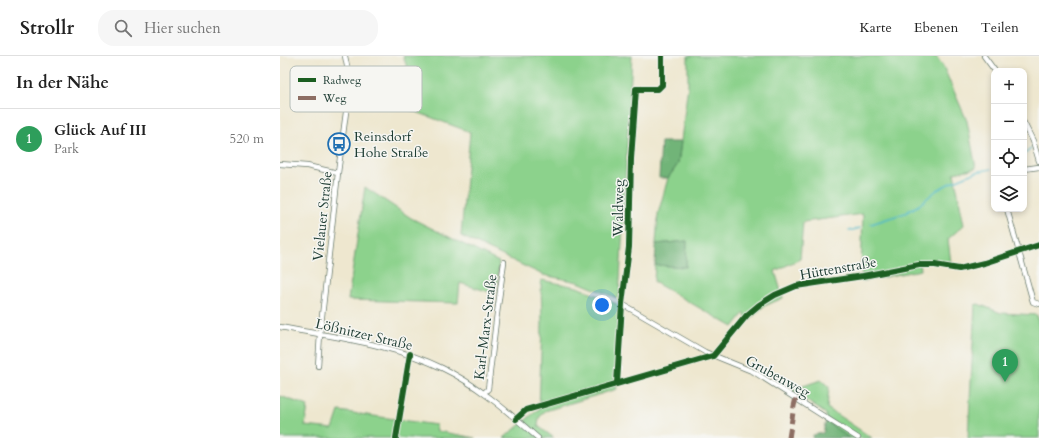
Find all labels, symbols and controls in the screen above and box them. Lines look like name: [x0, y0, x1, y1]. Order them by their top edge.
search box: [98, 10, 378, 46]
text: Strollr: [20, 15, 74, 41]
icon: search: [112, 17, 134, 39]
text: Hier suchen: [144, 18, 221, 38]
text: Karte: [859, 18, 892, 37]
text: Ebenen: [914, 18, 959, 37]
text: Teilen: [981, 18, 1019, 37]
legend: [290, 66, 422, 112]
map controls: [991, 68, 1027, 212]
button: +: [991, 68, 1027, 104]
text: In der Nähe: [16, 71, 109, 94]
text: Radweg: [323, 73, 362, 88]
text: Weg: [322, 91, 347, 106]
button: −: [991, 104, 1027, 140]
text: Glück Auf III: [54, 120, 147, 140]
place label: Reinsdorf Hohe Straße: [354, 127, 428, 162]
text: 1: [26, 130, 32, 148]
text: 520 m: [230, 130, 264, 148]
bus stop icon: Reinsdorf Hohe Straße: [326, 131, 352, 157]
text: Park: [54, 140, 79, 158]
button: locate: [991, 140, 1027, 176]
street label: Vielauer Straße: [308, 170, 337, 262]
button: layers: [991, 176, 1027, 212]
street label: Waldweg: [608, 179, 629, 238]
street label: Hüttenstraße: [798, 252, 878, 285]
street label: Karl-Marx-Straße: [470, 273, 501, 381]
your location: [592, 295, 612, 315]
street label: Lößnitzer Straße: [313, 314, 414, 355]
pin: 1: [992, 349, 1018, 382]
street label: Grubenweg: [742, 351, 814, 402]

